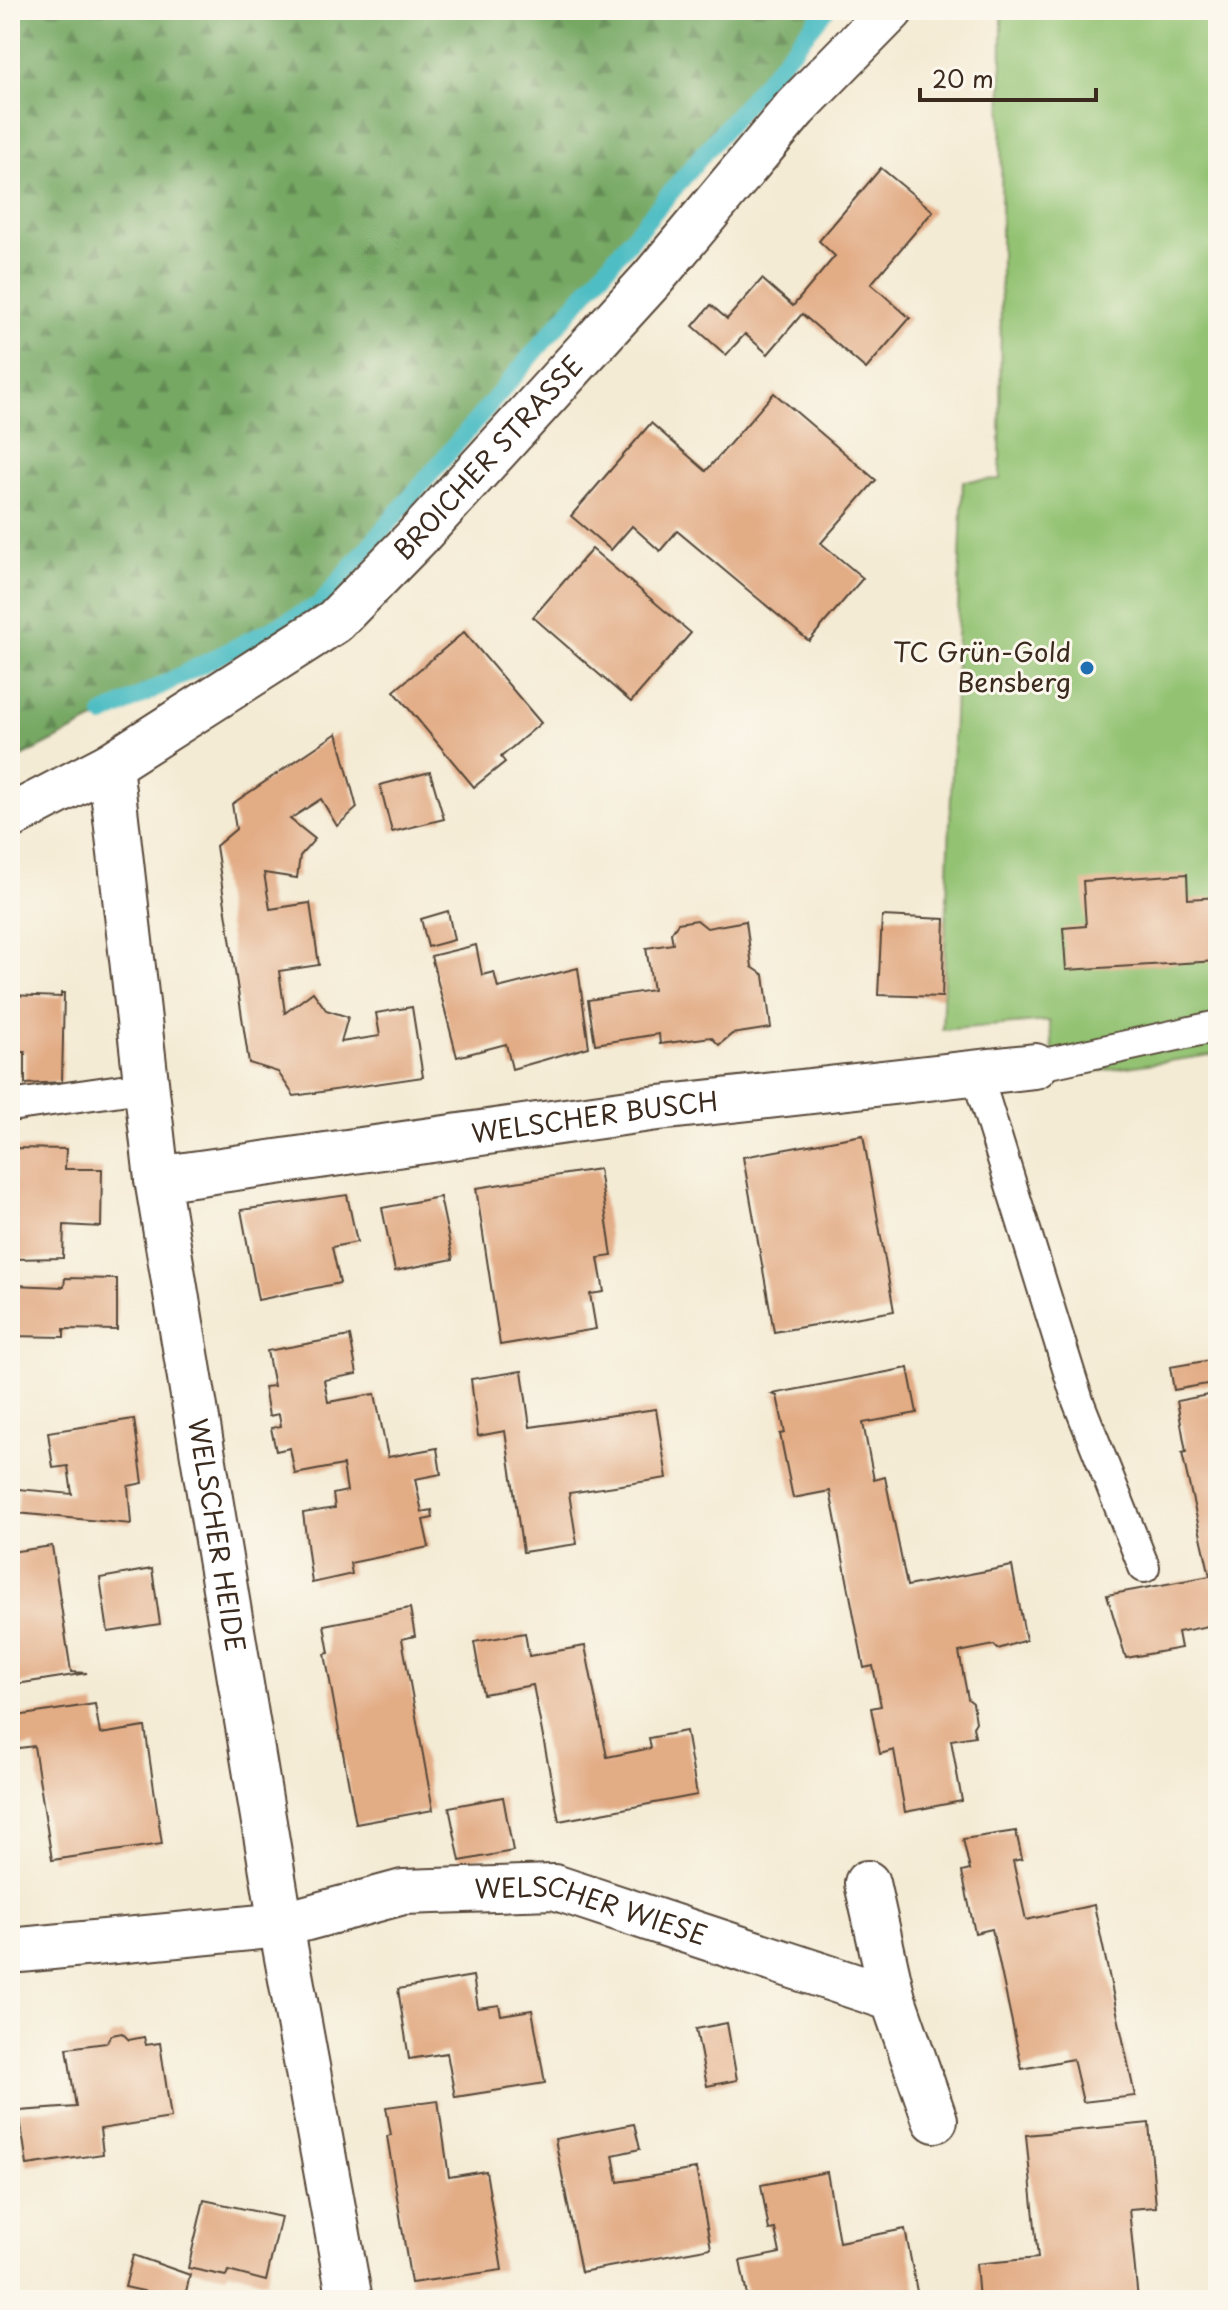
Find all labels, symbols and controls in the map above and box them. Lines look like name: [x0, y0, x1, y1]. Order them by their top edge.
scale bar: [920, 52, 1096, 102]
text: 20 m: [932, 60, 994, 96]
street label: BROICHER STRASSE: [384, 346, 591, 568]
place label: TC Grün-Gold Bensberg: [893, 632, 1071, 701]
marker: TC Grün-Gold Bensberg: [1078, 659, 1096, 677]
street label: WELSCHER BUSCH: [469, 1081, 720, 1152]
street label: WELSCHER HEIDE: [179, 1415, 256, 1655]
street label: WELSCHER WIESE: [474, 1865, 713, 1954]

